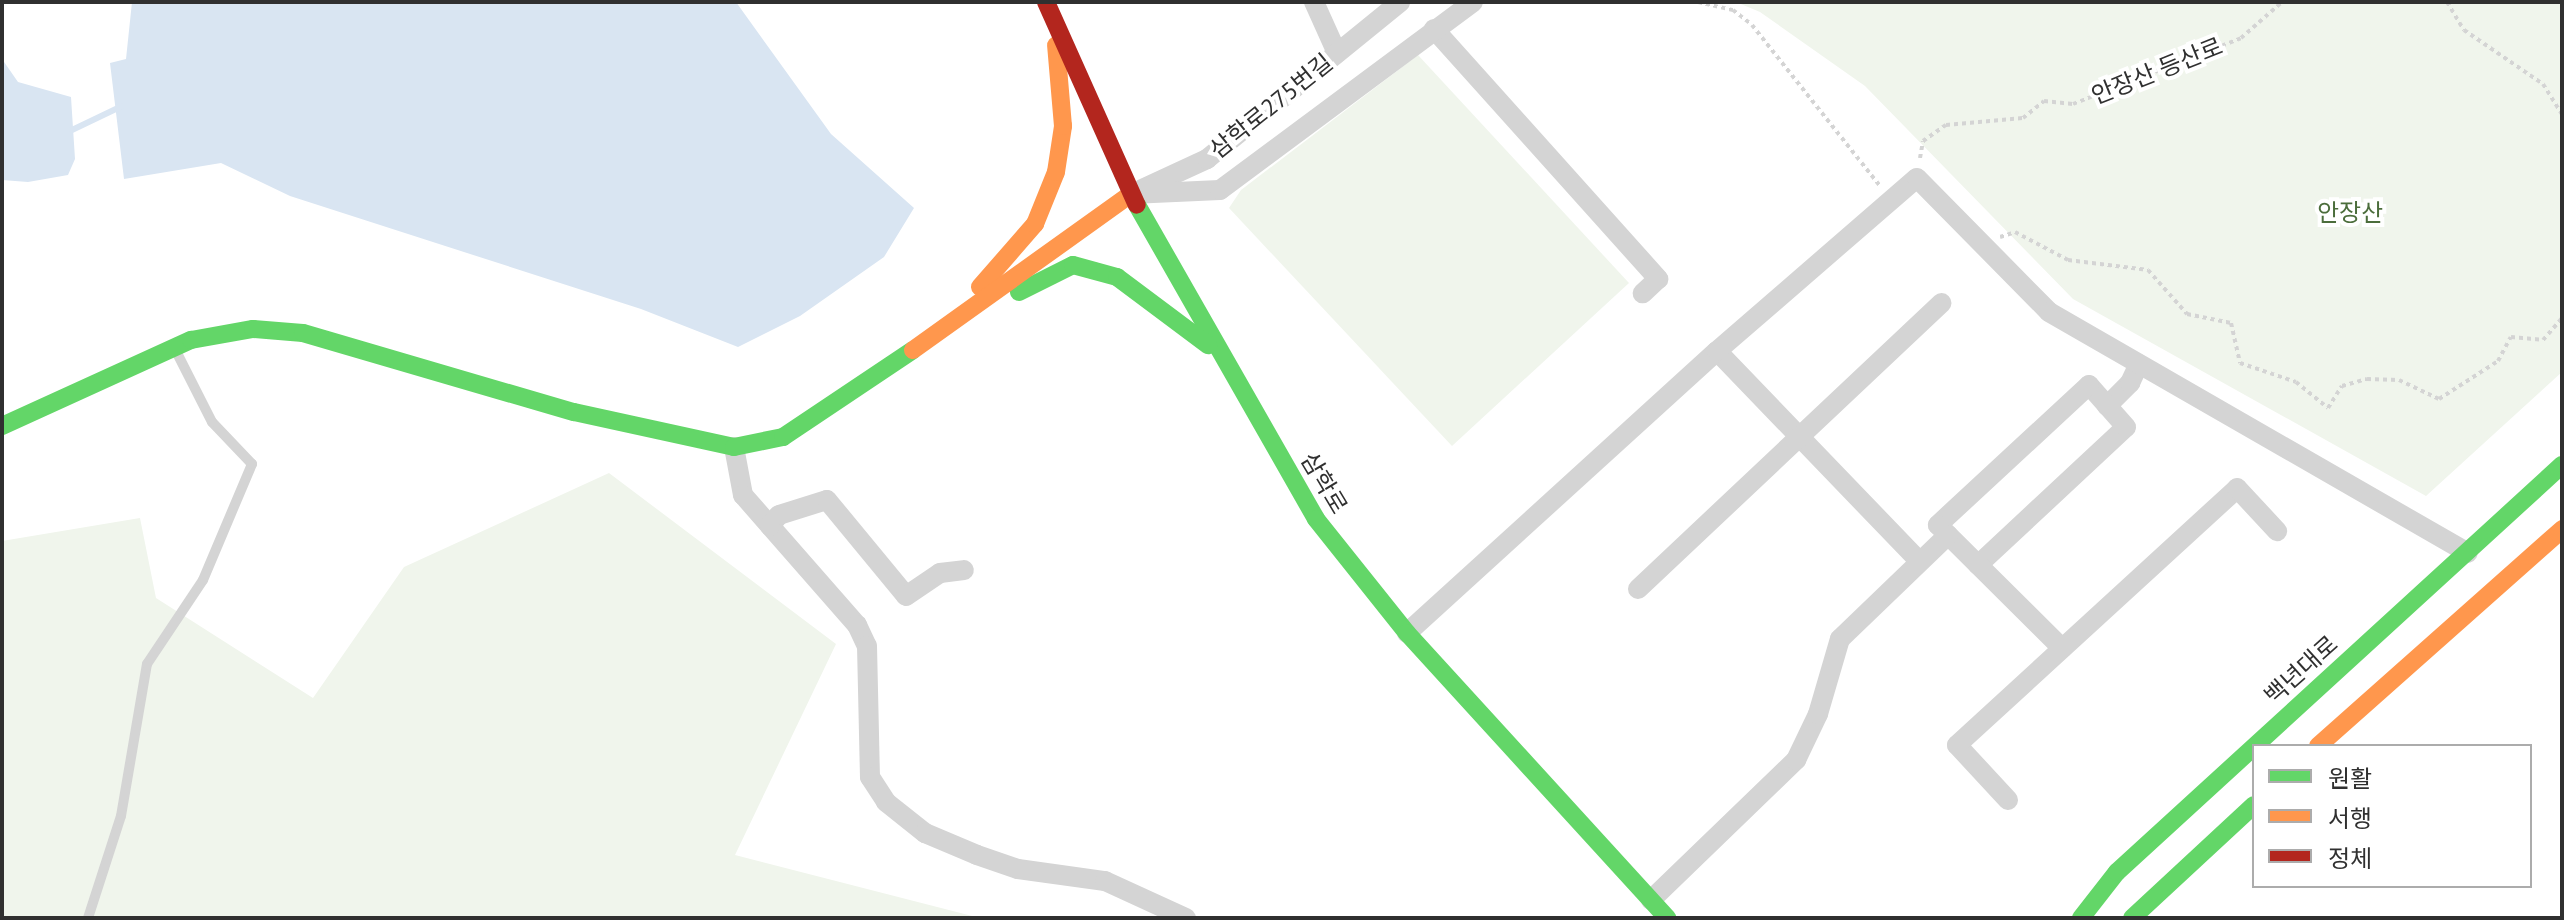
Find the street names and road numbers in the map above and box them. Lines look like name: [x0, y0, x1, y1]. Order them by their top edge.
street label: 안장산 등산로: [2087, 32, 2227, 110]
street label: 삼학로275번길: [1204, 48, 1338, 164]
street label: 삼학로: [1295, 447, 1353, 519]
street label: 백년대로: [2259, 630, 2343, 710]

